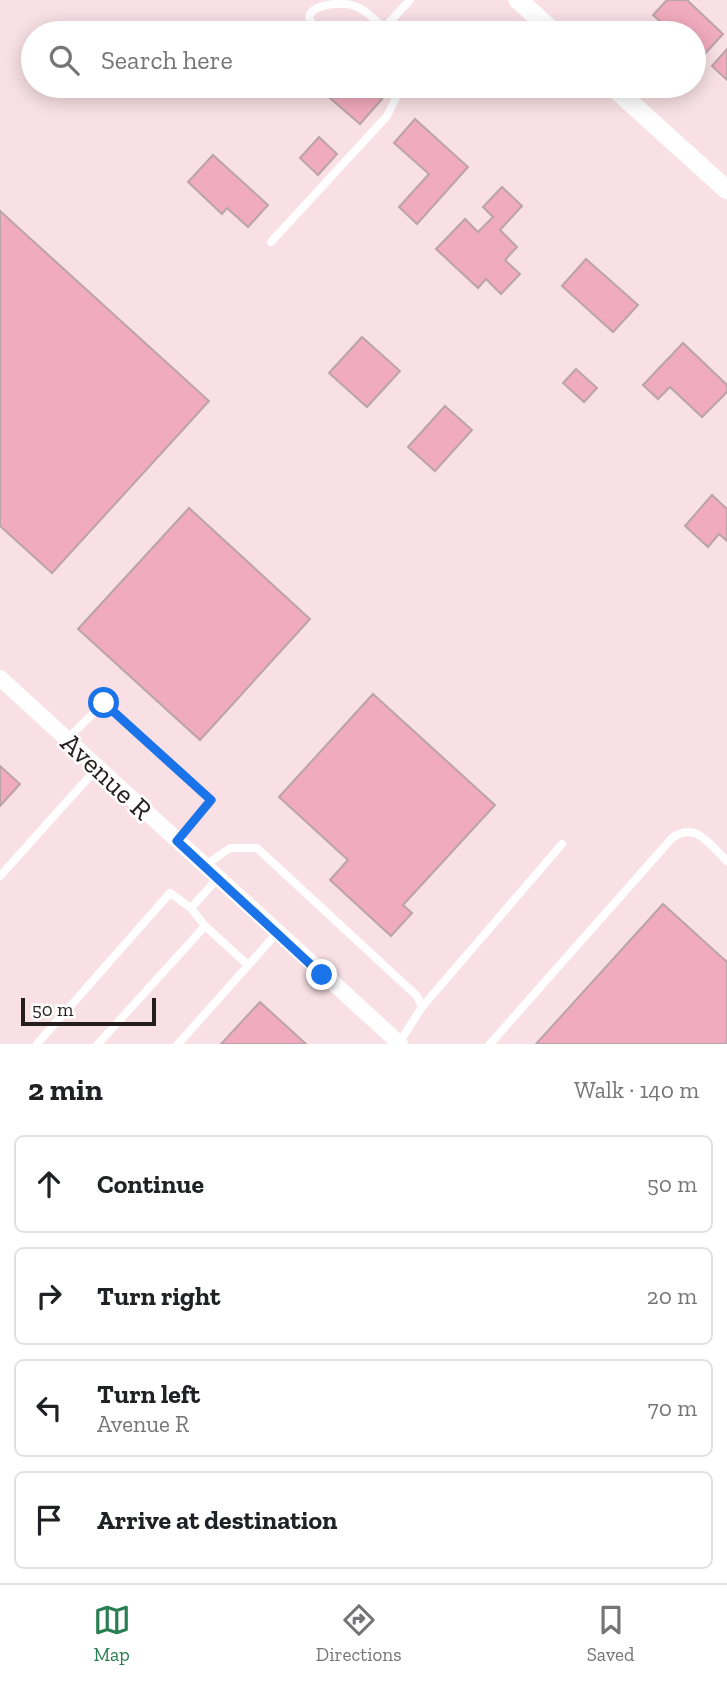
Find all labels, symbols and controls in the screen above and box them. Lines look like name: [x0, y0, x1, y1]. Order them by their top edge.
search box: [21, 21, 706, 98]
icon: search: [45, 41, 83, 79]
text: Search here: [101, 44, 233, 76]
route start: [88, 687, 119, 718]
street label: Avenue R: [54, 726, 159, 827]
route end: [306, 959, 337, 990]
scale bar: [21, 995, 156, 1027]
text: 50 m: [32, 998, 73, 1021]
text: 2 min: [28, 1072, 103, 1108]
text: Walk · 140 m: [574, 1076, 699, 1104]
icon: ahead: [30, 1165, 68, 1203]
text: Continue: [97, 1168, 204, 1200]
text: 50 m: [647, 1170, 697, 1198]
icon: right: [30, 1277, 68, 1315]
text: Turn right: [97, 1280, 220, 1312]
text: 20 m: [647, 1282, 697, 1310]
text: Turn left: [97, 1378, 200, 1410]
icon: left: [30, 1389, 68, 1427]
text: 70 m: [648, 1394, 697, 1422]
text: Avenue R: [97, 1410, 189, 1438]
icon: arrive: [30, 1501, 68, 1539]
text: Arrive at destination: [97, 1504, 337, 1536]
tab: Map: [93, 1601, 131, 1666]
tab: Directions: [316, 1601, 402, 1666]
tab: Saved: [587, 1601, 634, 1666]

